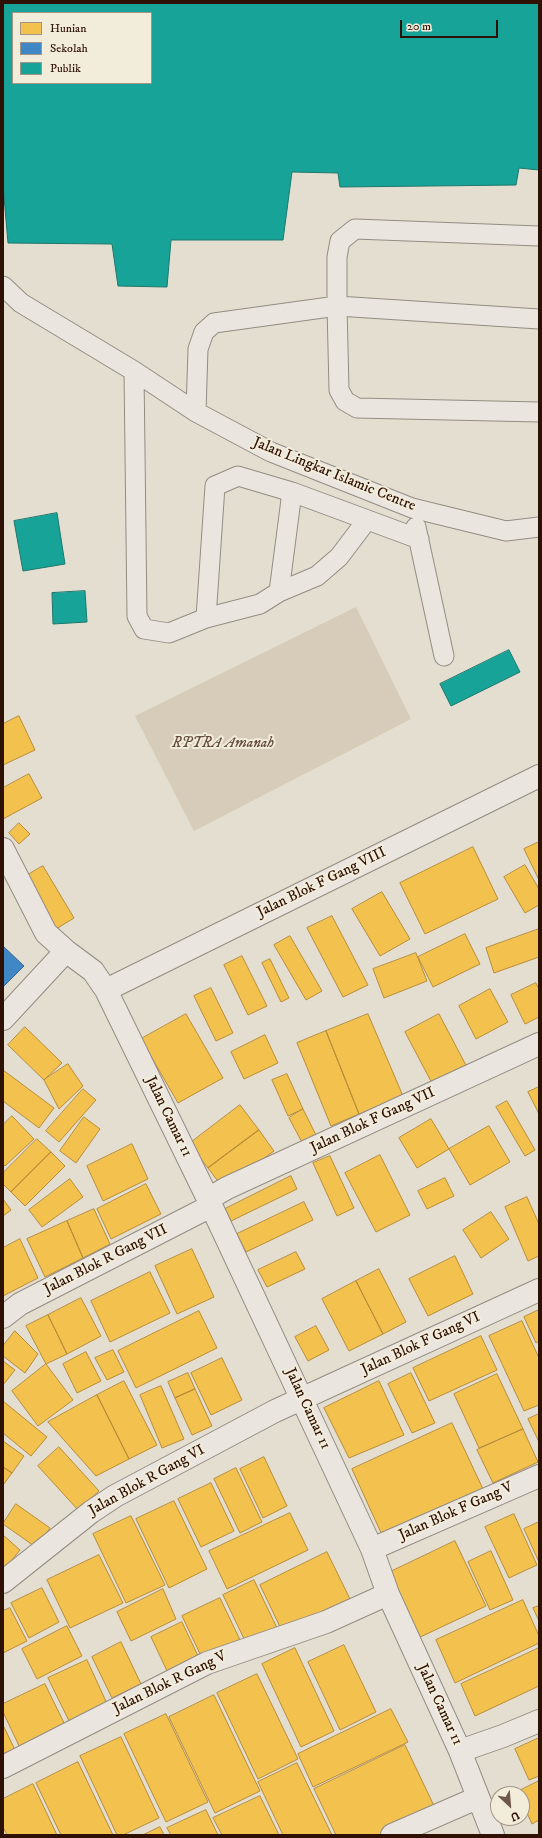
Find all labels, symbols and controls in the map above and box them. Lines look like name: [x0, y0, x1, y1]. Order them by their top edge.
legend: [12, 12, 152, 84]
scale bar: [402, 12, 500, 38]
text: 20 m: [407, 19, 431, 34]
text: Hunian: [50, 21, 86, 36]
text: Sekolah: [50, 41, 88, 56]
text: Publik: [50, 61, 81, 76]
street label: Jalan Lingkar Islamic Centre: [250, 434, 418, 516]
park label: RPTRA Amanah: [172, 735, 274, 753]
street label: Jalan Blok F Gang VIII: [255, 844, 389, 922]
street label: Jalan Camar 11: [141, 1074, 195, 1160]
street label: Jalan Blok F Gang VII: [308, 1084, 438, 1158]
street label: Jalan Blok R Gang VII: [41, 1221, 171, 1299]
street label: Jalan Blok F Gang VI: [359, 1309, 483, 1379]
street label: Jalan Camar 11: [280, 1365, 334, 1453]
street label: Jalan Blok R Gang VI: [86, 1442, 208, 1520]
street label: Jalan Blok F Gang V: [396, 1479, 516, 1545]
street label: Jalan Blok R Gang V: [110, 1648, 230, 1718]
street label: Jalan Camar 11: [412, 1661, 466, 1749]
north arrow: [490, 1786, 530, 1826]
text: U: [508, 1808, 522, 1824]

